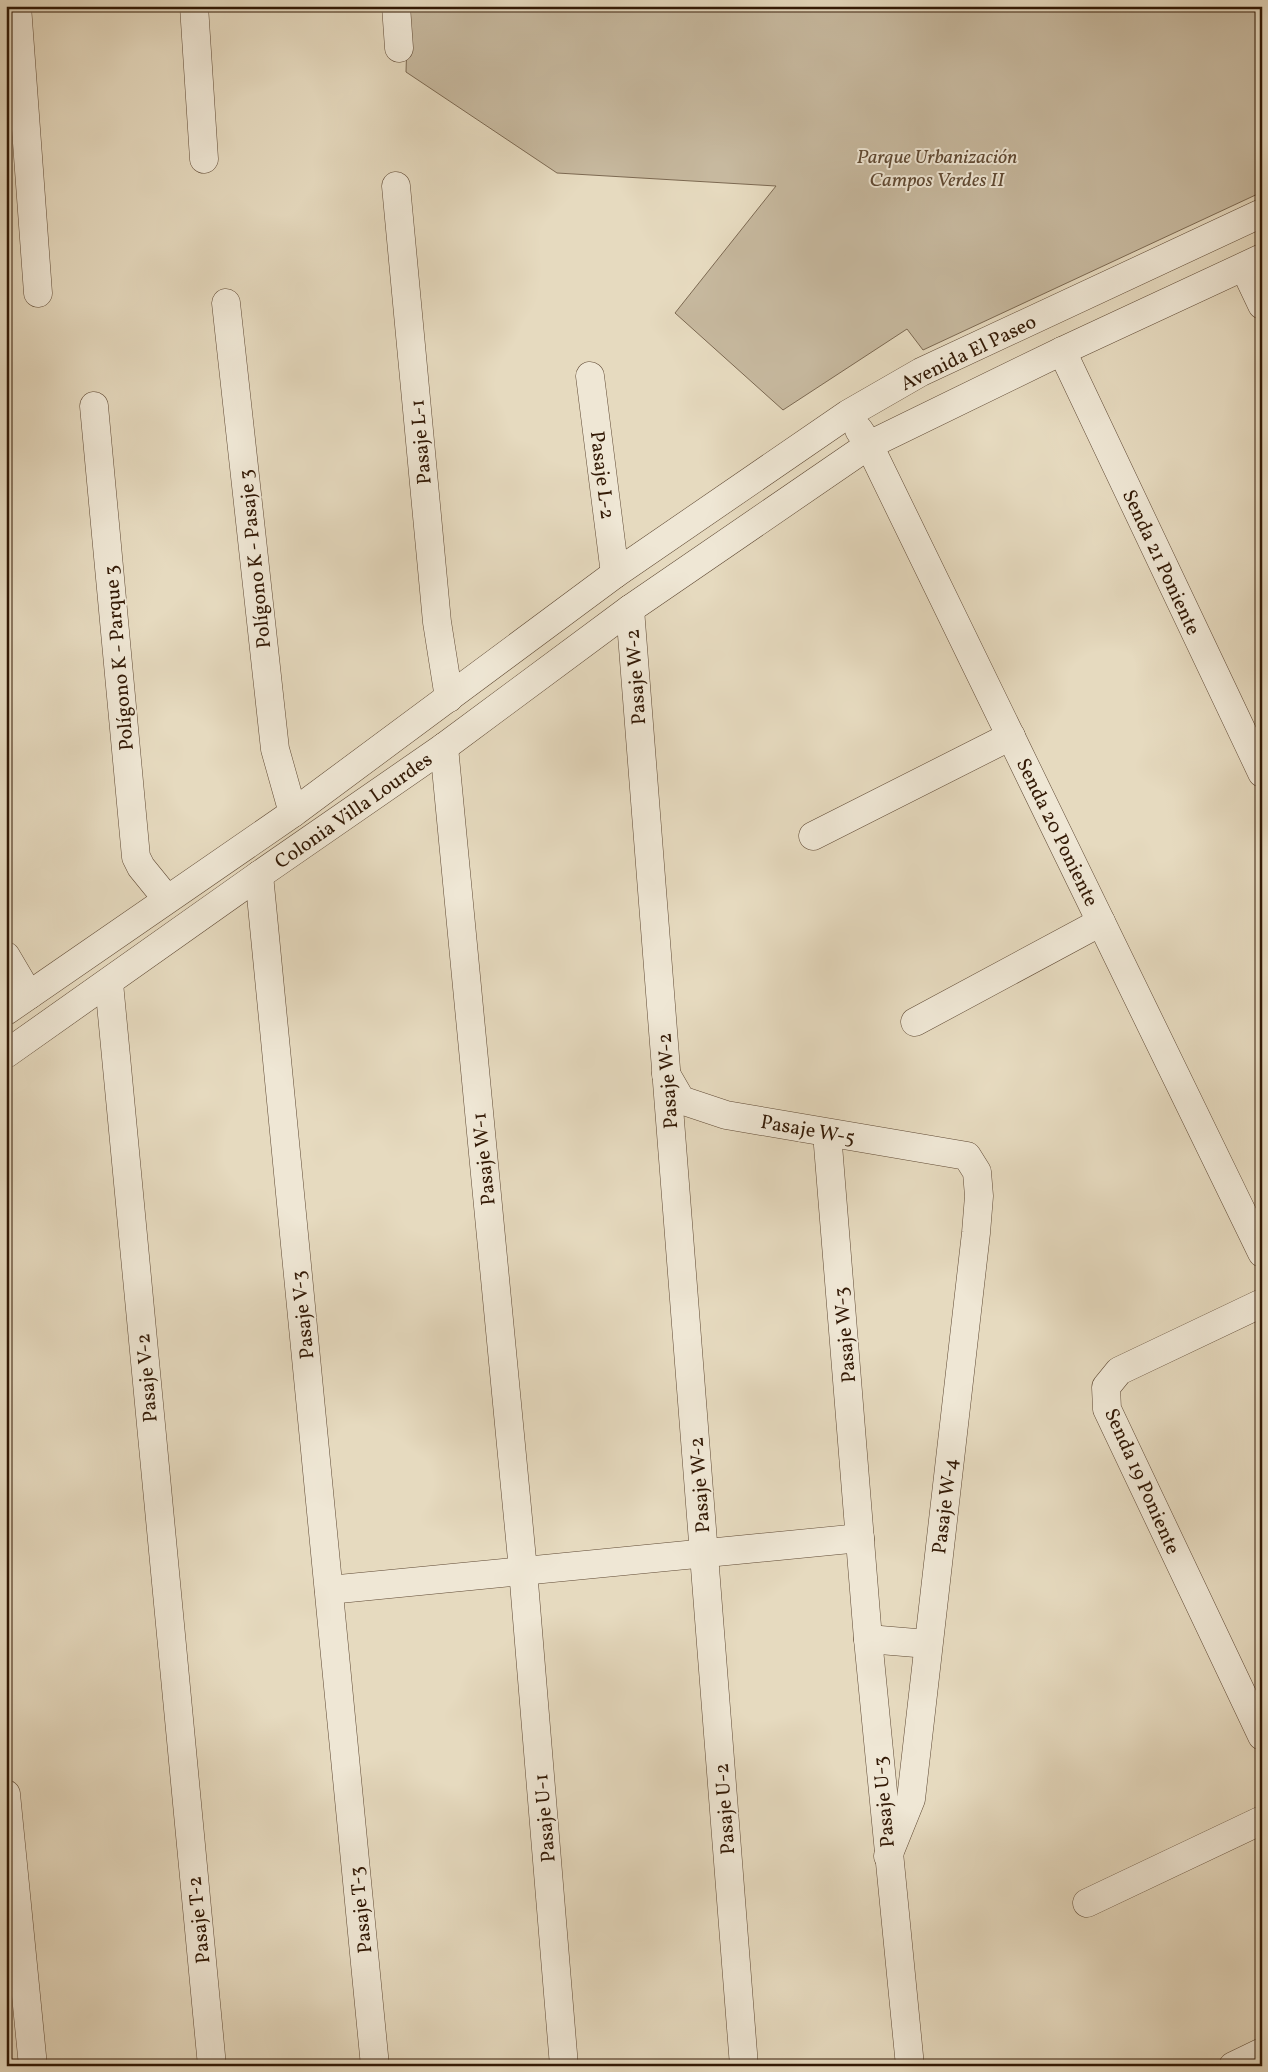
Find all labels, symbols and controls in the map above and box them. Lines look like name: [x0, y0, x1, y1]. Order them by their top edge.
park label: Parque Urbanización Campos Verdes II: [857, 144, 1017, 195]
street label: Avenida El Paseo: [896, 309, 1042, 399]
street label: Pasaje L-1: [404, 398, 440, 486]
street label: Pasaje L-2: [582, 429, 620, 521]
street label: Polígono K - Pasaje 3: [233, 468, 279, 650]
street label: Senda 21 Poniente: [1114, 485, 1206, 640]
street label: Polígono K - Parque 3: [98, 564, 142, 752]
street label: Pasaje W-2: [620, 628, 654, 726]
street label: Colonia Villa Lourdes: [270, 747, 439, 877]
street label: Senda 20 Poniente: [1008, 754, 1104, 912]
street label: Pasaje W-2: [652, 1032, 686, 1130]
street label: Pasaje W-5: [758, 1109, 857, 1153]
street label: Pasaje W-1: [466, 1111, 504, 1207]
street label: Pasaje V-3: [285, 1269, 323, 1360]
street label: Pasaje W-3: [828, 1286, 864, 1384]
street label: Pasaje V-2: [130, 1332, 166, 1424]
street label: Senda 19 Poniente: [1096, 1404, 1186, 1559]
street label: Pasaje W-2: [684, 1436, 718, 1534]
street label: Pasaje W-4: [926, 1457, 966, 1556]
street label: Pasaje U-3: [867, 1755, 903, 1849]
street label: Pasaje U-2: [709, 1762, 743, 1856]
street label: Pasaje U-1: [528, 1772, 564, 1863]
street label: Pasaje T-3: [343, 1865, 380, 1955]
street label: Pasaje T-2: [181, 1875, 219, 1965]

